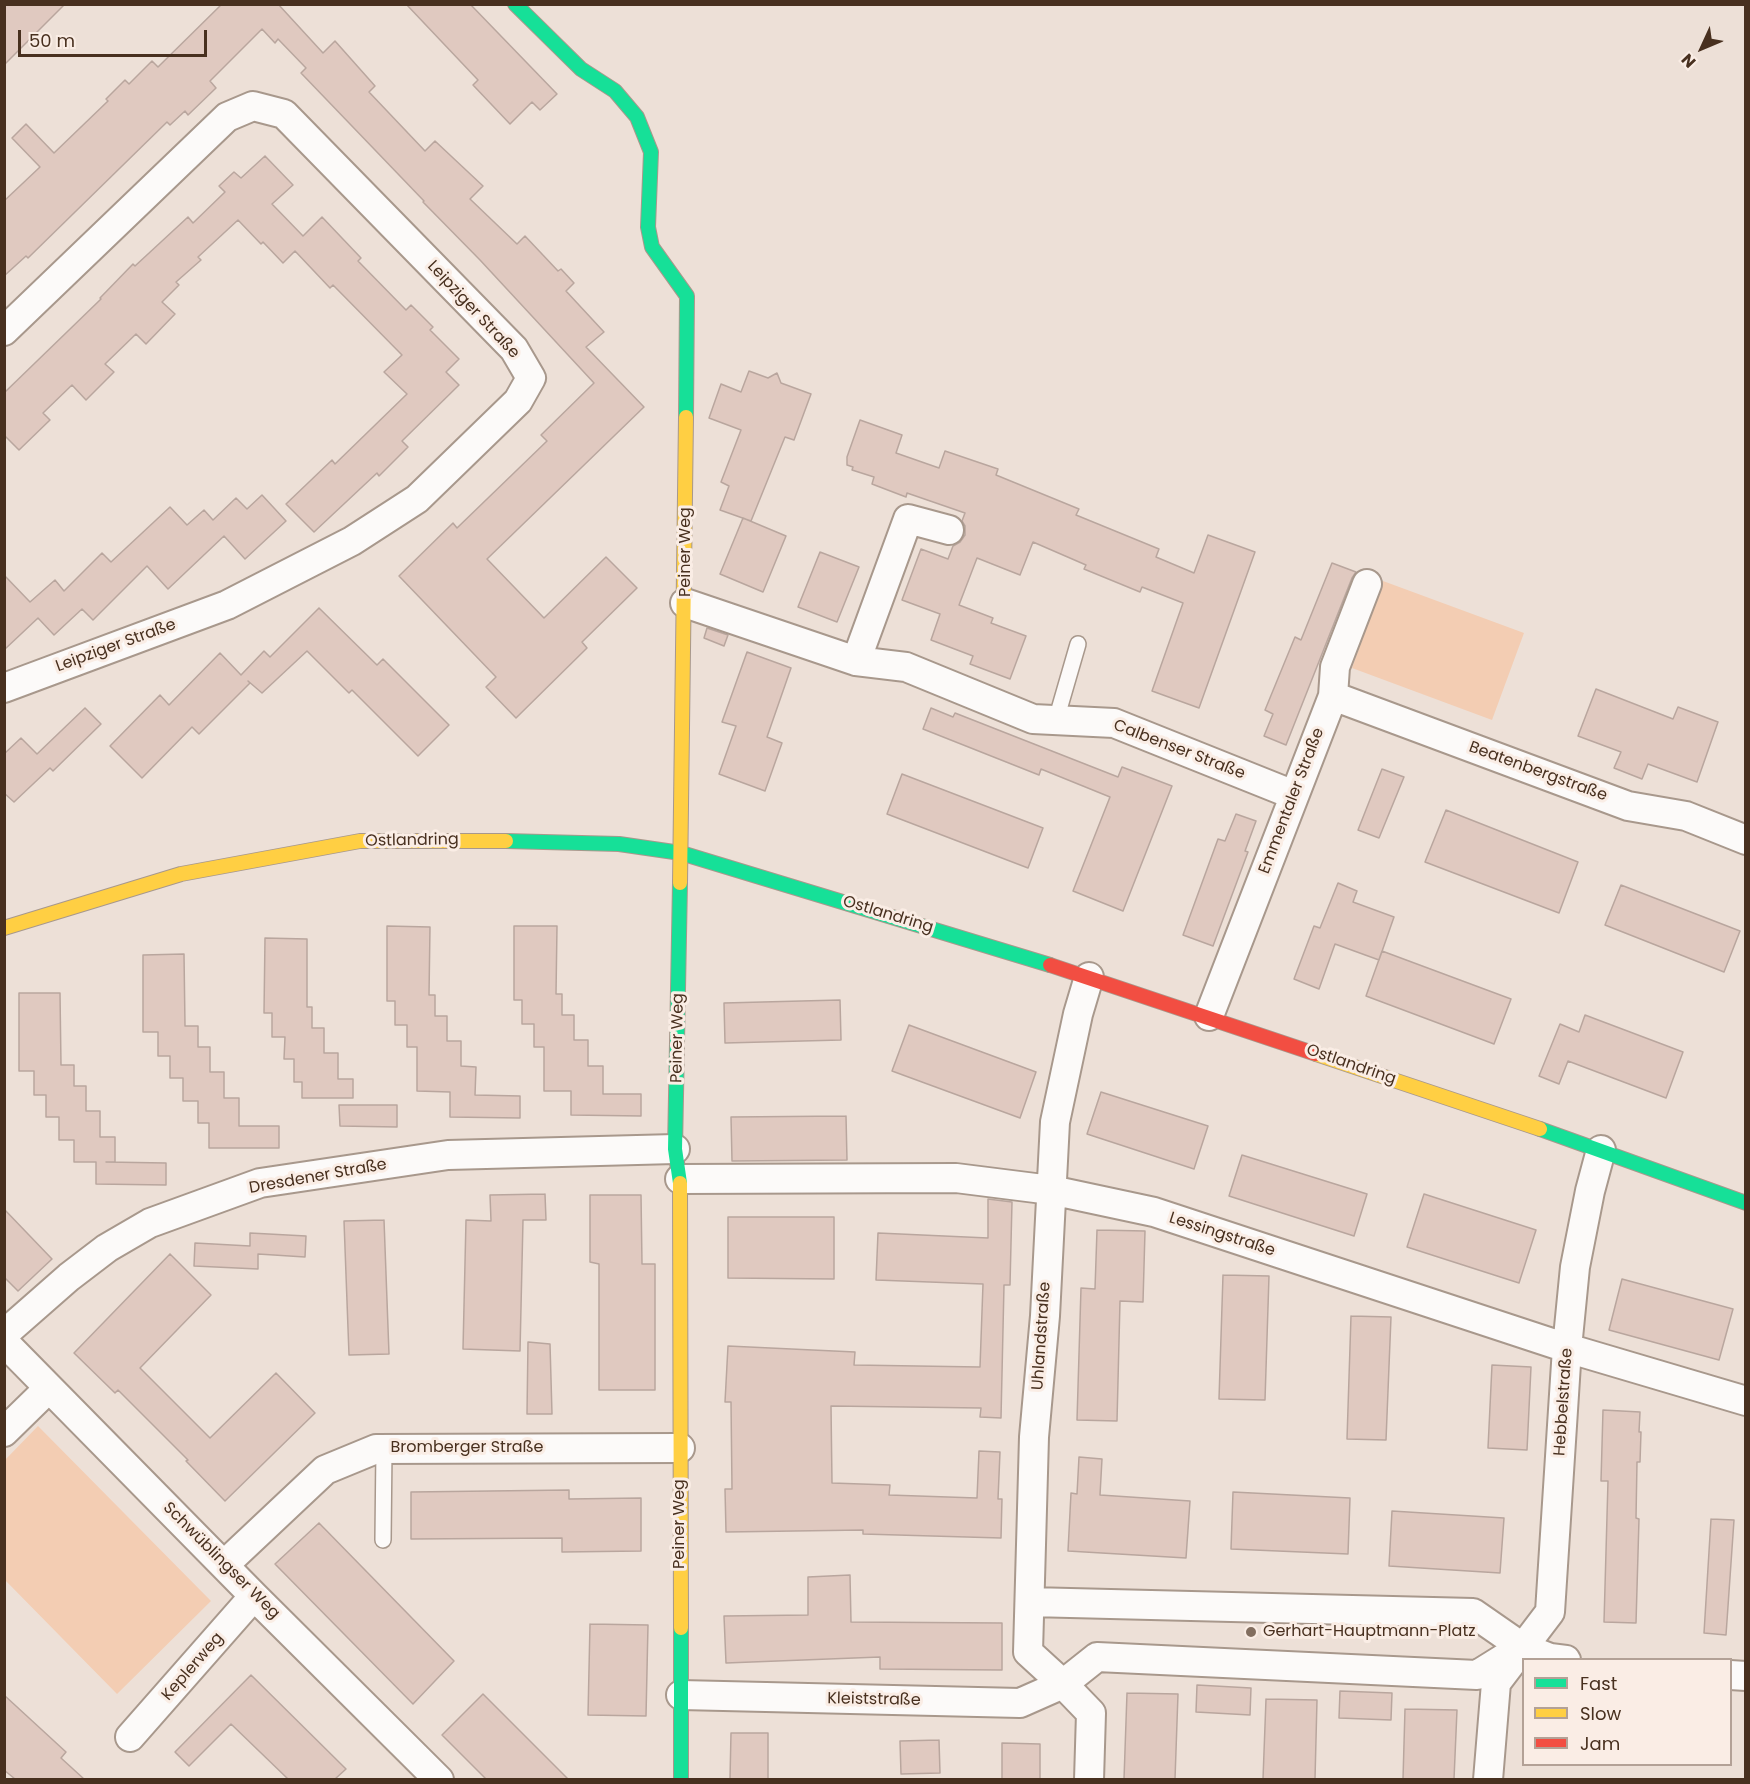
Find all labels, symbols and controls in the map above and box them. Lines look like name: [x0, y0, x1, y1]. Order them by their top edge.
scale bar: [21, 18, 210, 56]
north arrow: [1672, 18, 1732, 78]
text: 50 m: [29, 28, 75, 53]
text: N: [1676, 49, 1701, 73]
street label: Leipziger Straße: [423, 257, 523, 363]
street label: Peiner Weg: [676, 507, 696, 597]
street label: Leipziger Straße: [53, 615, 179, 677]
street label: Calbenser Straße: [1110, 716, 1248, 784]
street label: Emmentaler Straße: [1255, 725, 1329, 877]
street label: Beatenbergstraße: [1466, 738, 1610, 806]
street label: Ostlandring: [365, 831, 459, 851]
street label: Ostlandring: [840, 892, 936, 938]
street label: Peiner Weg: [668, 993, 688, 1083]
street label: Ostlandring: [1304, 1041, 1398, 1089]
street label: Dresdener Straße: [248, 1155, 388, 1199]
street label: Lessingstraße: [1167, 1209, 1277, 1261]
street label: Uhlandstraße: [1029, 1281, 1055, 1391]
street label: Hebbelstraße: [1551, 1347, 1577, 1457]
street label: Bromberger Straße: [391, 1438, 543, 1458]
street label: Peiner Weg: [670, 1479, 690, 1569]
street label: Schwüblingser Weg: [159, 1499, 283, 1623]
place label: Gerhart-Hauptmann-Platz: [1263, 1622, 1475, 1642]
marker: Gerhart-Hauptmann-Platz: [1244, 1625, 1258, 1639]
street label: Keplerweg: [158, 1629, 228, 1705]
legend: [1522, 1658, 1732, 1766]
text: Fast: [1580, 1671, 1617, 1696]
street label: Kleiststraße: [827, 1690, 921, 1710]
text: Slow: [1580, 1701, 1621, 1726]
text: Jam: [1580, 1731, 1620, 1756]

